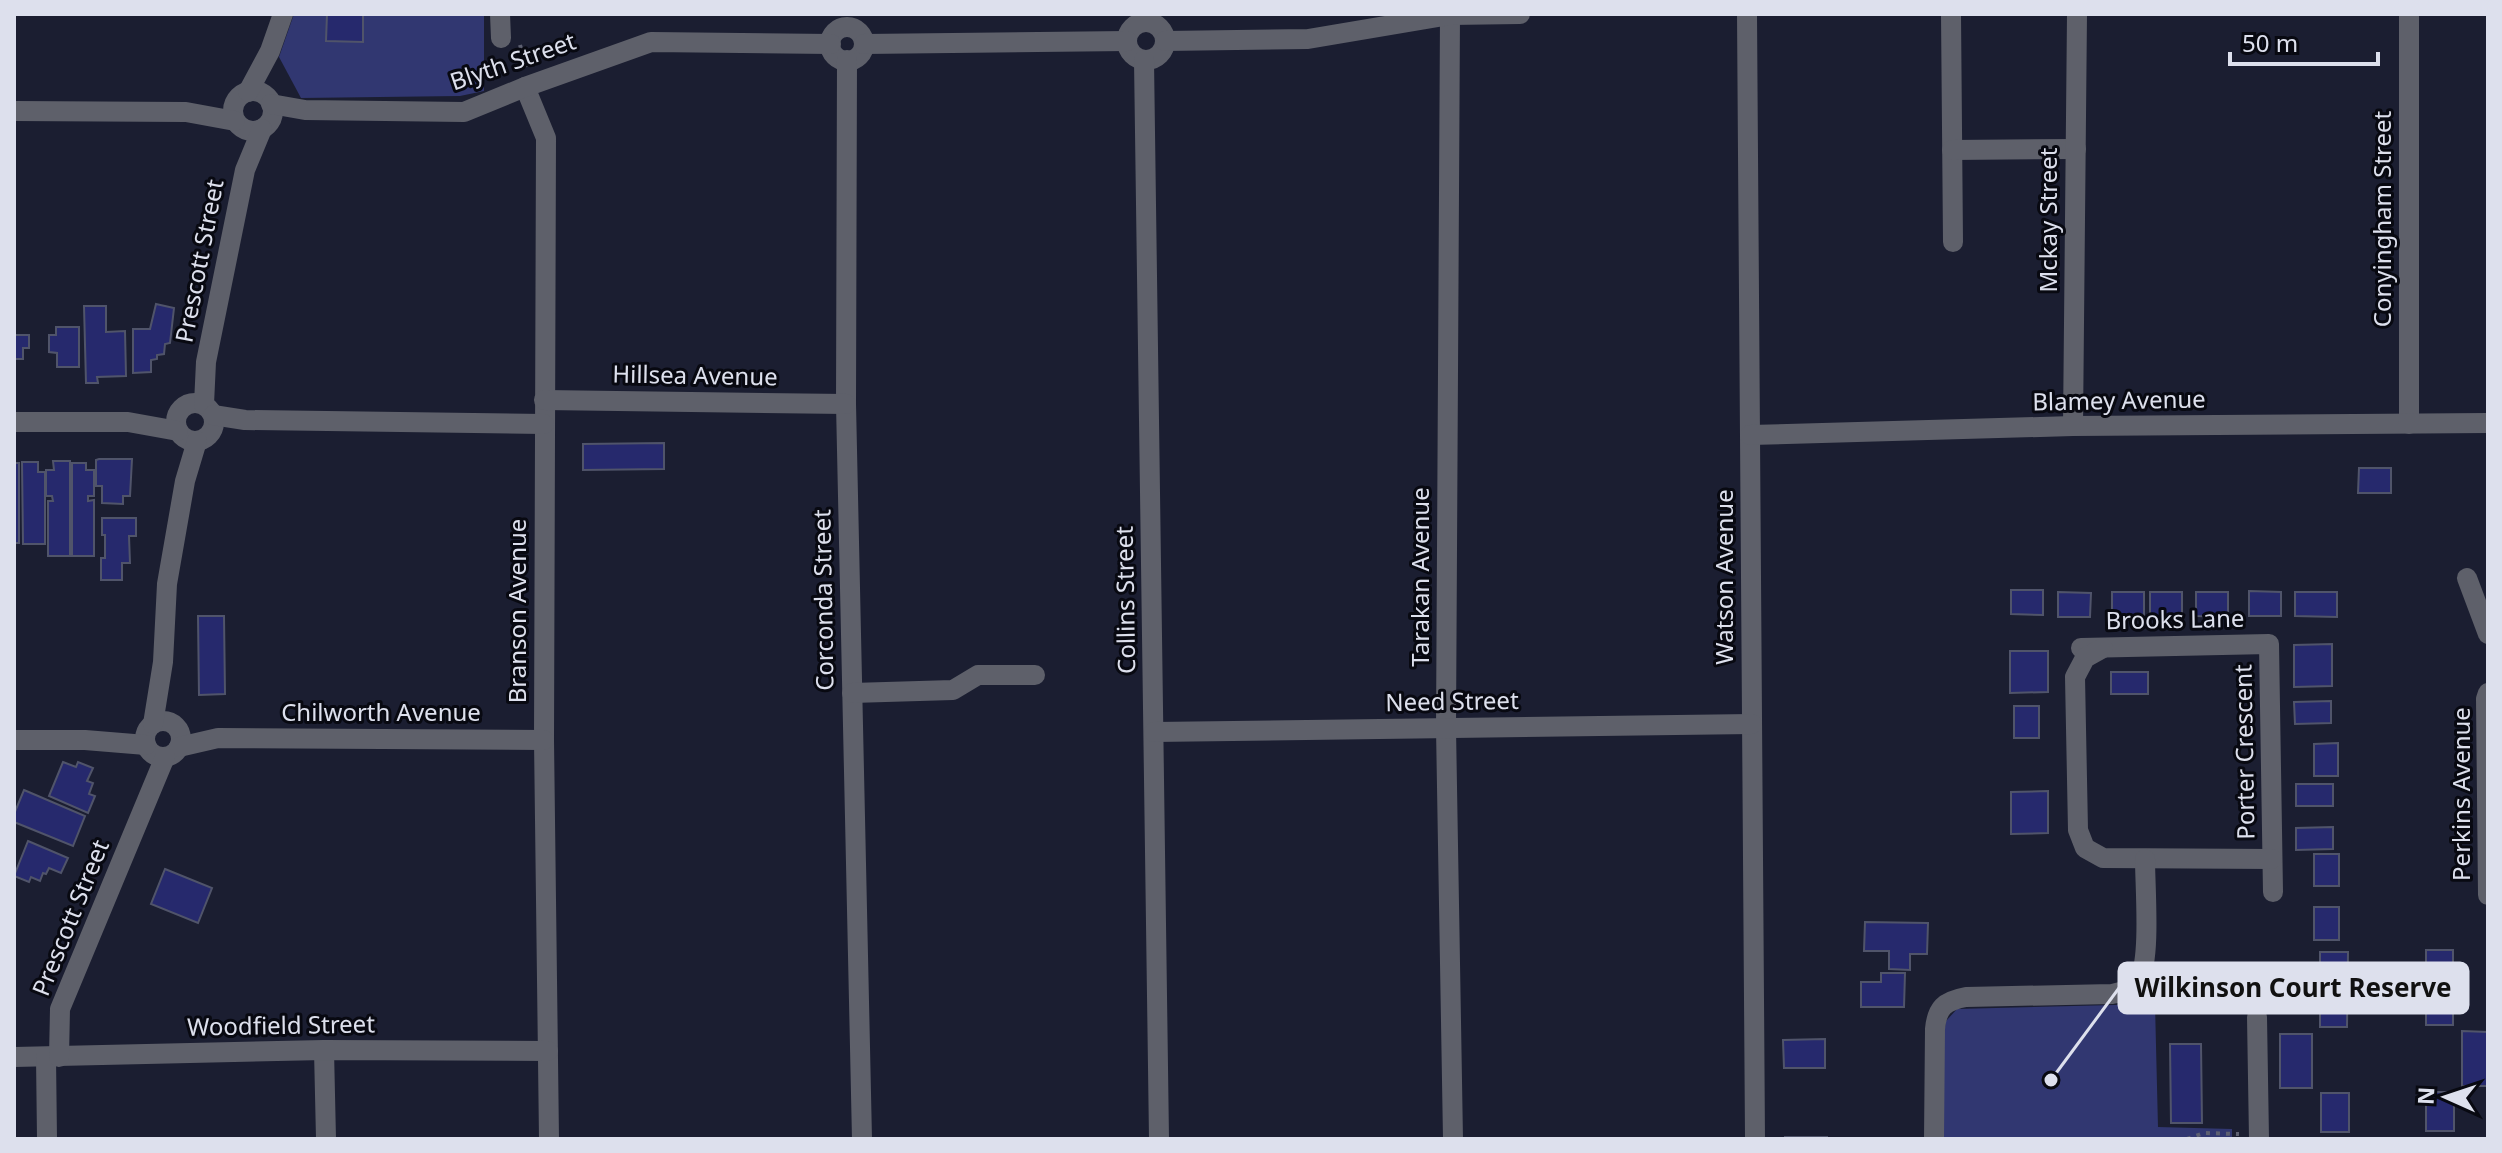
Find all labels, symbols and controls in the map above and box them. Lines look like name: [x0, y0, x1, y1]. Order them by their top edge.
scale bar: [2230, 16, 2378, 66]
street label: Blyth Street: [445, 24, 580, 97]
text: 50 m: [2242, 26, 2298, 59]
street label: Conyingham Street: [2365, 110, 2398, 327]
street label: Mckay Street: [2031, 147, 2064, 293]
street label: Prescott Street: [167, 176, 231, 345]
street label: Hillsea Avenue: [612, 357, 778, 392]
street label: Blamey Avenue: [2032, 381, 2206, 418]
street label: Tarakan Avenue: [1403, 487, 1436, 667]
street label: Watson Avenue: [1707, 489, 1740, 665]
street label: Corconda Street: [804, 509, 841, 691]
street label: Branson Avenue: [500, 519, 533, 703]
street label: Collins Street: [1107, 525, 1142, 674]
street label: Brooks Lane: [2105, 601, 2245, 636]
street label: Porter Crescent: [2225, 664, 2262, 840]
street label: Need Street: [1385, 683, 1519, 718]
street label: Chilworth Avenue: [281, 695, 481, 728]
street label: Perkins Avenue: [2444, 707, 2477, 881]
street label: Prescott Street: [23, 834, 116, 1000]
callout: Wilkinson Court Reserve: [2119, 963, 2468, 1013]
text: Wilkinson Court Reserve: [2134, 969, 2452, 1005]
street label: Woodfield Street: [187, 1006, 375, 1043]
north arrow: [2406, 1057, 2486, 1137]
text: N: [2410, 1086, 2440, 1106]

